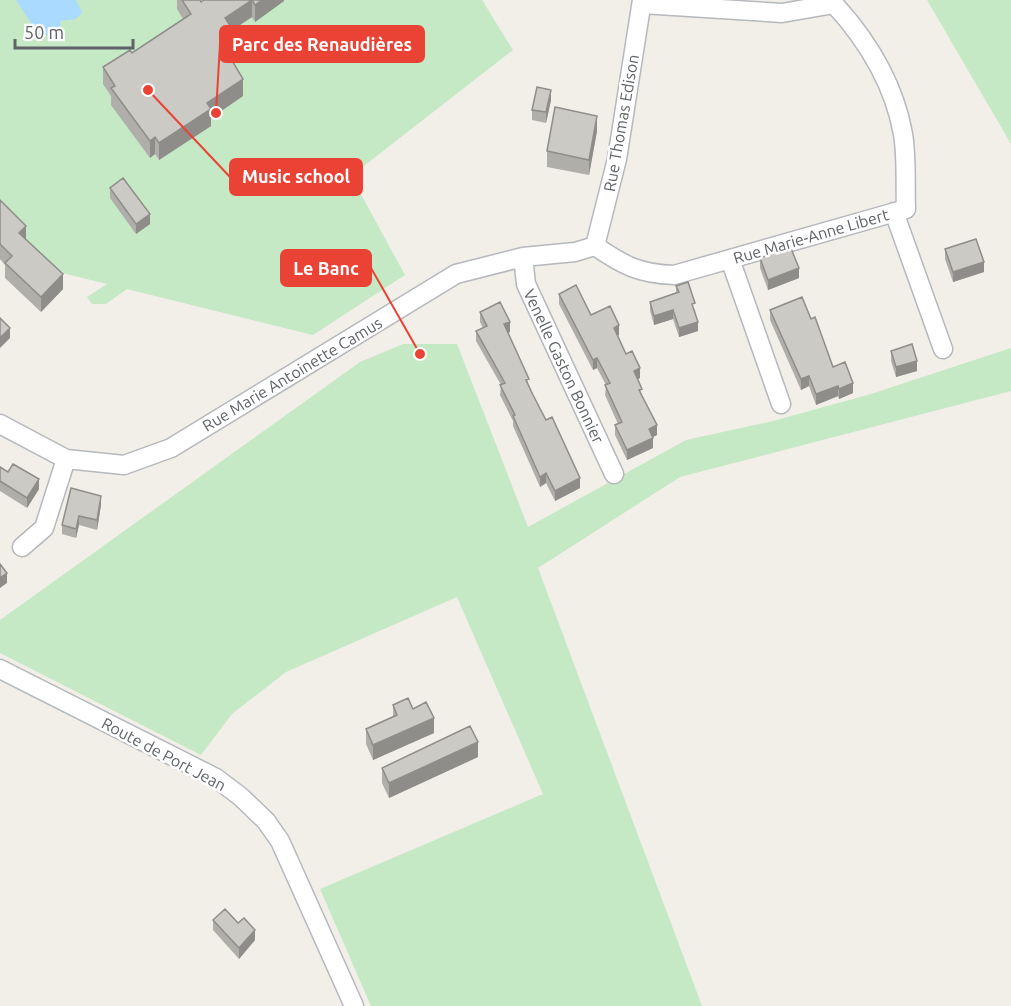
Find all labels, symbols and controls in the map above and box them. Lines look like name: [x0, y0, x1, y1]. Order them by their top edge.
scale bar: [15, 12, 134, 50]
text: 50 m: [24, 22, 64, 42]
callout: Parc des Renaudières: [220, 26, 424, 62]
text: Parc des Renaudières: [232, 34, 412, 54]
street label: Rue Thomas Edison: [600, 53, 642, 193]
callout: Music school: [230, 159, 362, 195]
text: Music school: [242, 166, 351, 186]
street label: Rue Marie-Anne Libert: [731, 205, 891, 267]
callout: Le Banc: [281, 250, 371, 286]
text: Le Banc: [293, 258, 359, 278]
street label: Venelle Gaston Bonnier: [520, 286, 608, 446]
street label: Rue Marie Antoinette Camus: [199, 313, 385, 435]
street label: Route de Port Jean: [99, 714, 229, 794]

